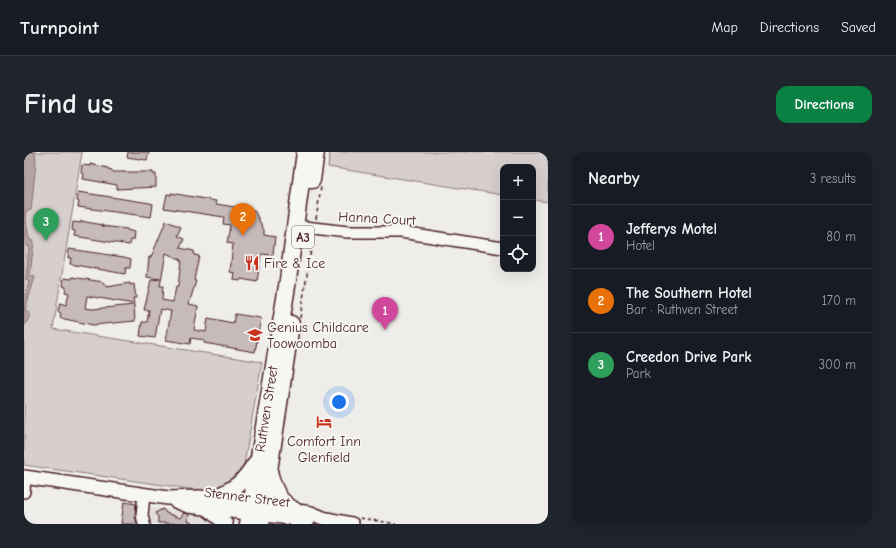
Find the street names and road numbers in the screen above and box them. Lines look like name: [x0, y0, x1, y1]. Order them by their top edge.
street label: Hanna Court: [338, 208, 417, 229]
road number: A3: [292, 226, 314, 248]
street label: Ruthven Street: [251, 364, 282, 453]
street label: Stenner Street: [203, 484, 292, 511]

